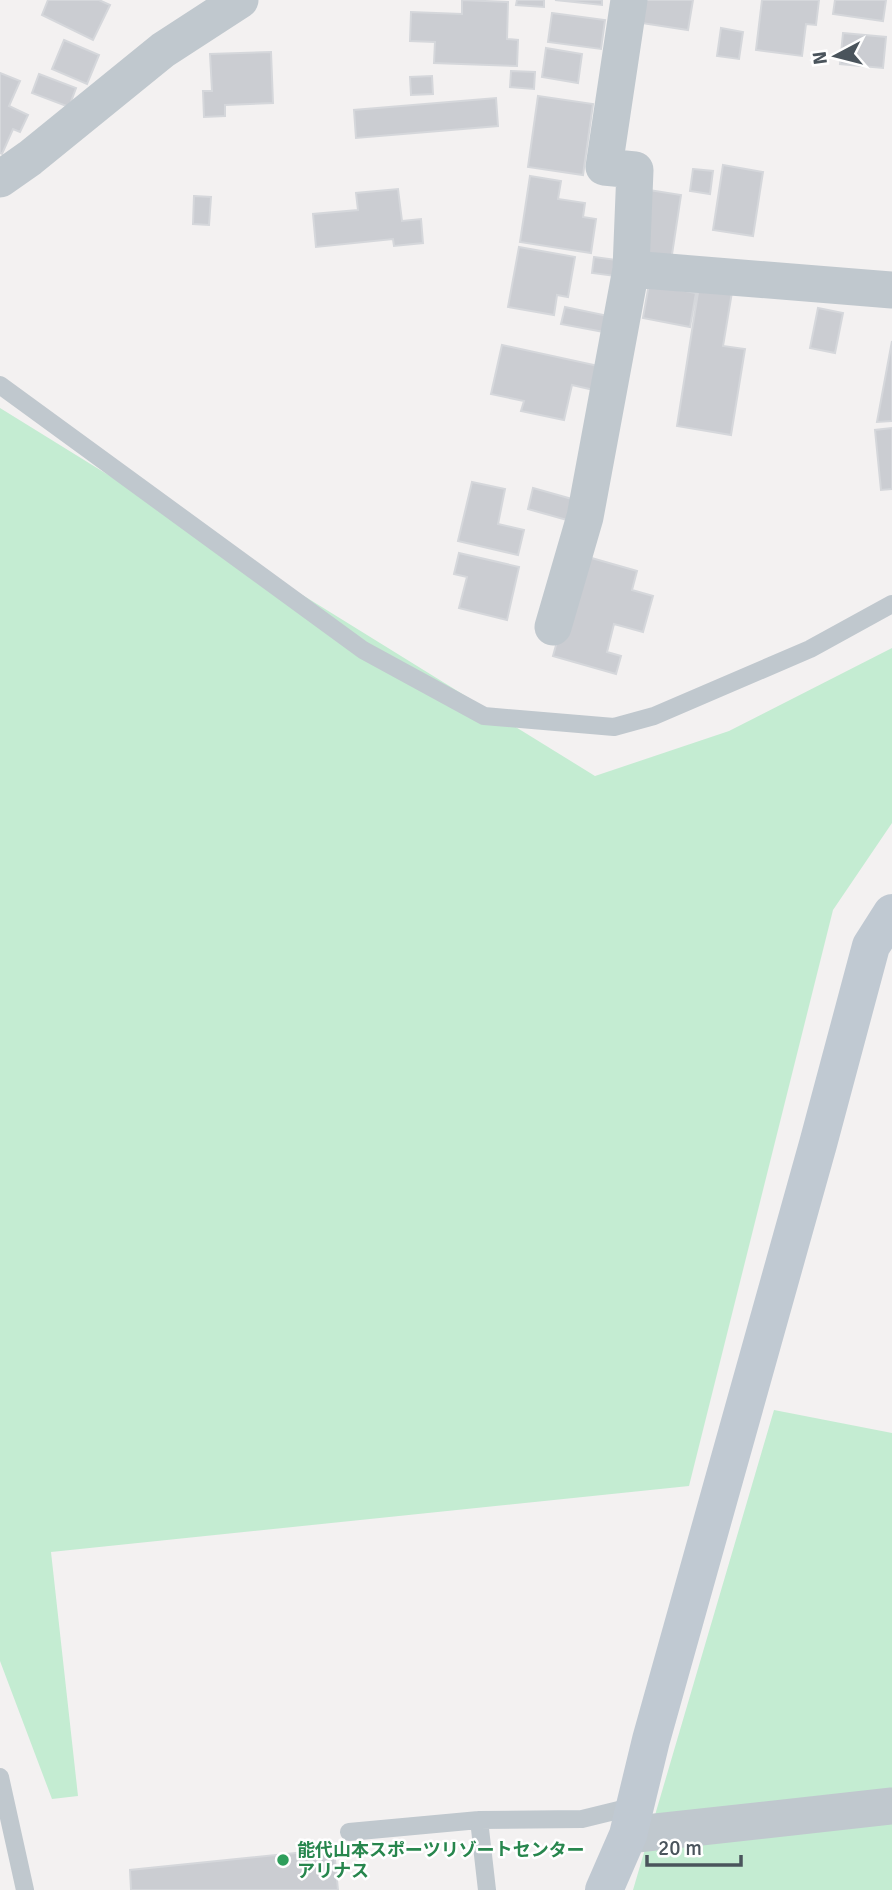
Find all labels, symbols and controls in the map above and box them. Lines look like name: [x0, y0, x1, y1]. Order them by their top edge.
north arrow: [801, 21, 871, 91]
text: N: [807, 50, 833, 66]
scale bar: [647, 1824, 742, 1868]
text: 20 m: [658, 1835, 702, 1861]
place label: 能代山本スポーツリゾートセンター アリナス: [297, 1839, 585, 1882]
marker: 能代山本スポーツリゾートセンター アリナス: [275, 1852, 291, 1868]

